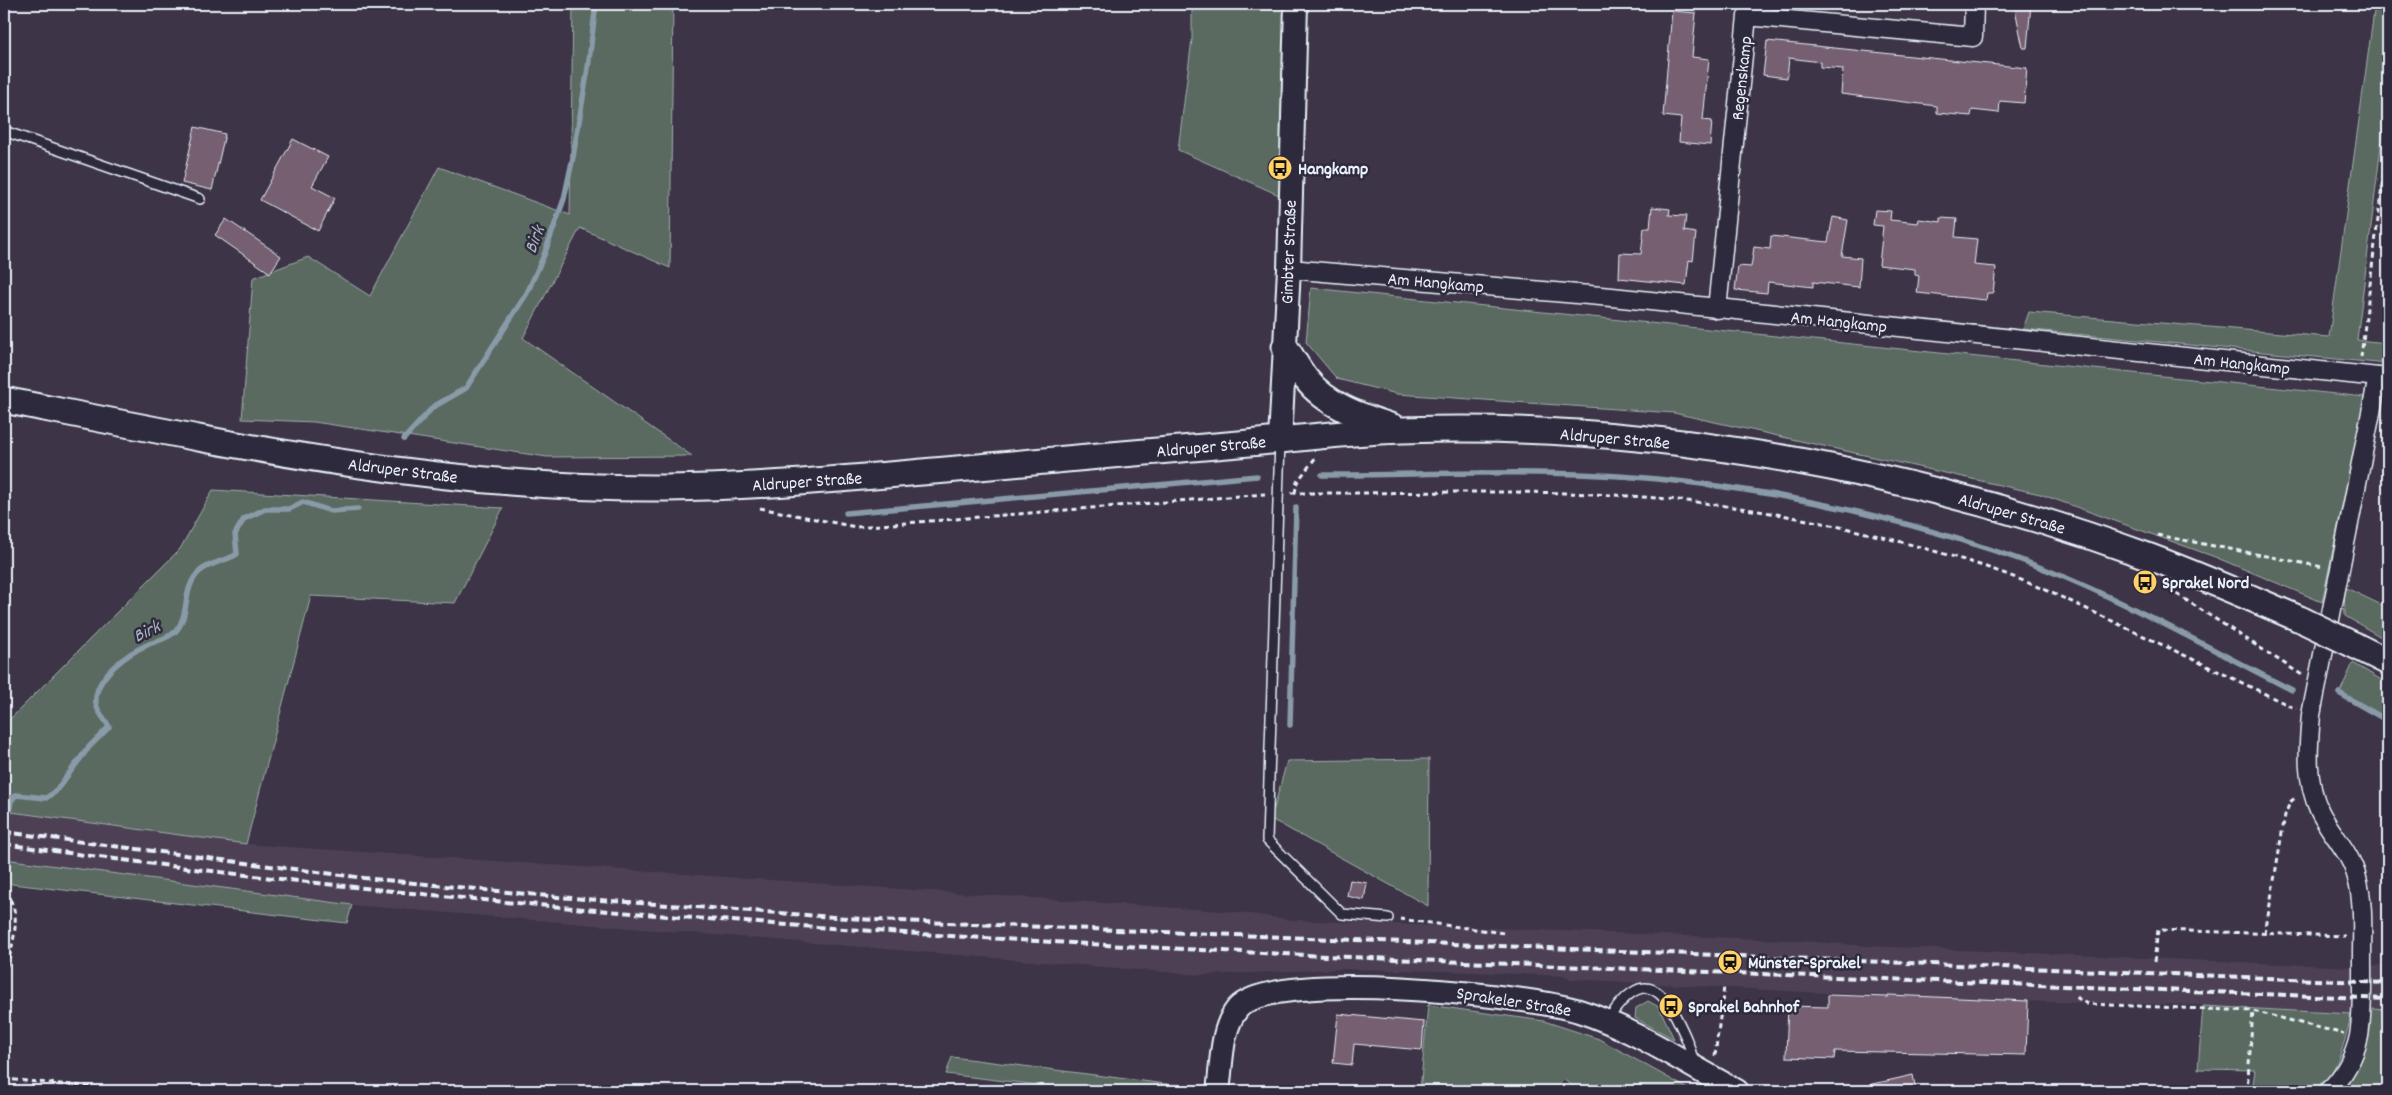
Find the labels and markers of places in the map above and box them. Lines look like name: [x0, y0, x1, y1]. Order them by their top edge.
bus stop icon: Hangkamp: [1267, 155, 1293, 181]
place label: Hangkamp: [1298, 158, 1368, 183]
bus stop icon: Sprakel Nord: [2132, 569, 2158, 595]
place label: Sprakel Nord: [2162, 572, 2249, 597]
station icon: Münster-Sprakel: [1717, 949, 1743, 975]
place label: Münster-Sprakel: [1748, 952, 1861, 977]
bus stop icon: Sprakel Bahnhof: [1658, 993, 1684, 1019]
place label: Sprakel Bahnhof: [1688, 996, 1801, 1021]

